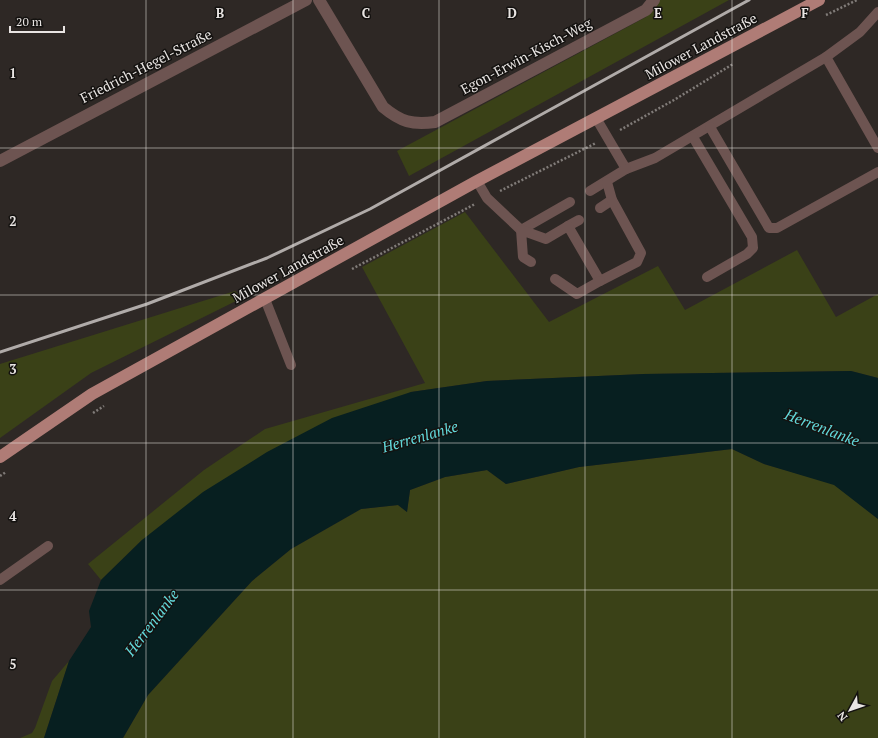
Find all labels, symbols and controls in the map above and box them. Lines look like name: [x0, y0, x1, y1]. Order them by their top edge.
text: B: [216, 4, 224, 22]
text: C: [362, 4, 370, 22]
text: D: [507, 4, 517, 22]
text: E: [654, 4, 662, 22]
text: F: [801, 4, 809, 22]
scale bar: [10, 8, 64, 34]
street label: Milower Landstraße: [641, 8, 760, 83]
street label: Egon-Erwin-Kisch-Weg: [457, 13, 595, 98]
text: 20 m: [16, 14, 43, 29]
street label: Friedrich-Hegel-Straße: [77, 24, 215, 107]
text: 1: [9, 64, 17, 82]
text: 2: [9, 212, 17, 230]
street label: Milower Landstraße: [229, 230, 347, 307]
text: 3: [9, 360, 17, 378]
water label: Herrenlanke: [781, 403, 863, 451]
water label: Herrenlanke: [378, 416, 460, 457]
text: 4: [9, 507, 17, 525]
water label: Herrenlanke: [119, 585, 183, 661]
text: 5: [9, 655, 17, 673]
north arrow: [830, 690, 870, 730]
text: N: [834, 708, 850, 724]

